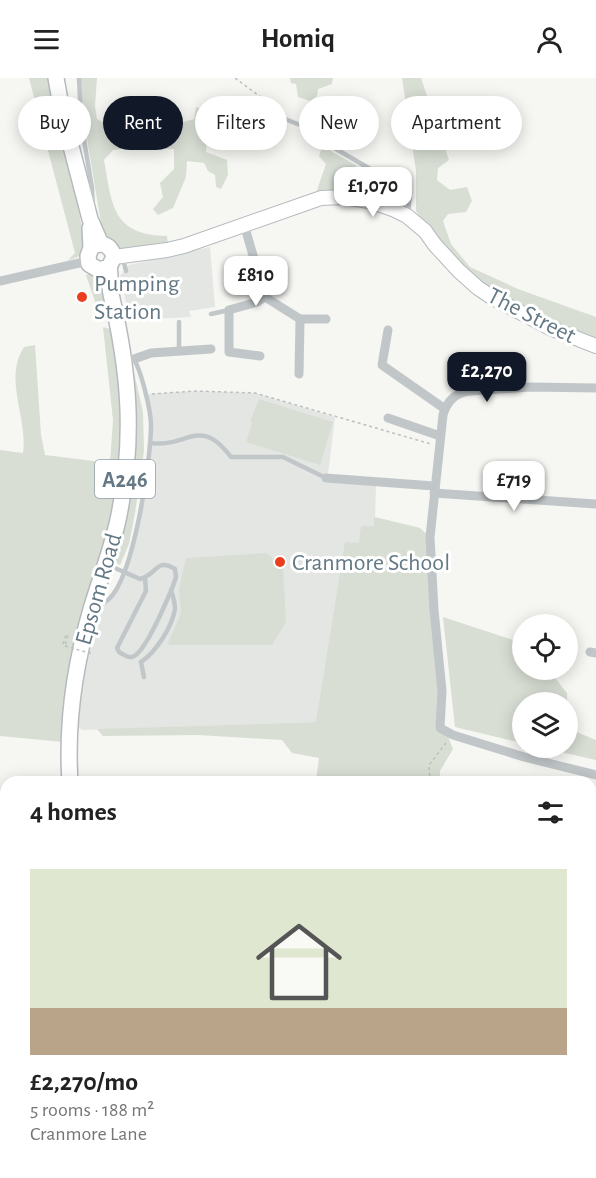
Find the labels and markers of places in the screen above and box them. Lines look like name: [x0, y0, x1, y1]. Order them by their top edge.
pin: £1,070: [324, 167, 422, 218]
pin: £810: [220, 256, 292, 307]
place label: Pumping Station: [94, 272, 180, 324]
marker: Pumping Station: [75, 290, 89, 304]
pin: £2,270: [438, 352, 536, 403]
pin: £719: [478, 461, 550, 512]
place label: Cranmore School: [292, 551, 450, 575]
marker: Cranmore School: [273, 555, 287, 569]

